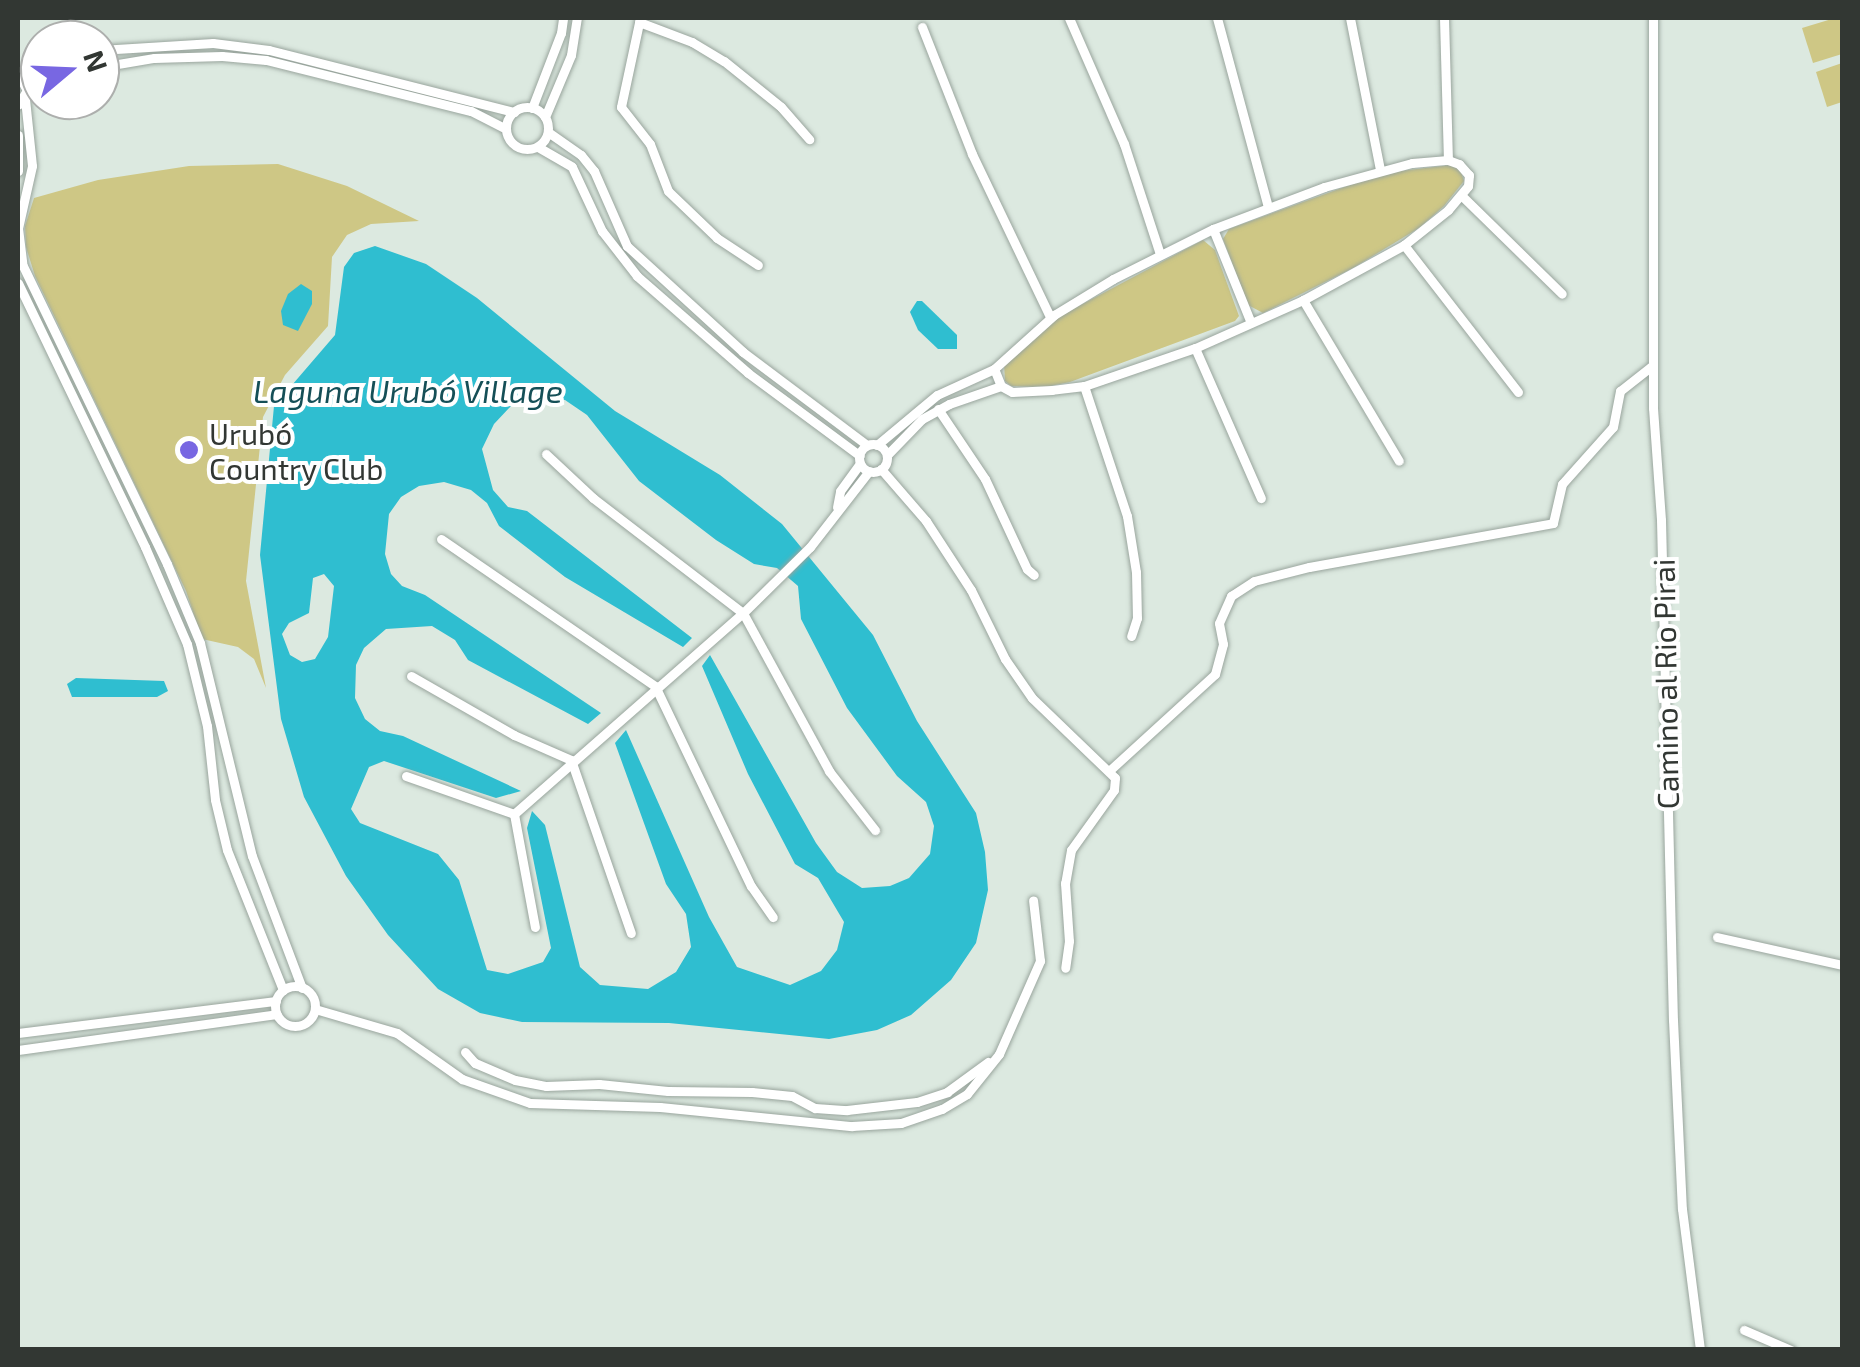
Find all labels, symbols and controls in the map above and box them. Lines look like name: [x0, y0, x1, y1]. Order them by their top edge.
north arrow: [20, 20, 120, 120]
text: N: [77, 46, 116, 76]
water label: Laguna Urubó Village: [253, 371, 563, 409]
place label: Urubó Country Club: [209, 415, 384, 486]
marker: Urubó Country Club: [178, 439, 200, 461]
street label: Camino al Rio Pirai: [1645, 558, 1685, 810]

